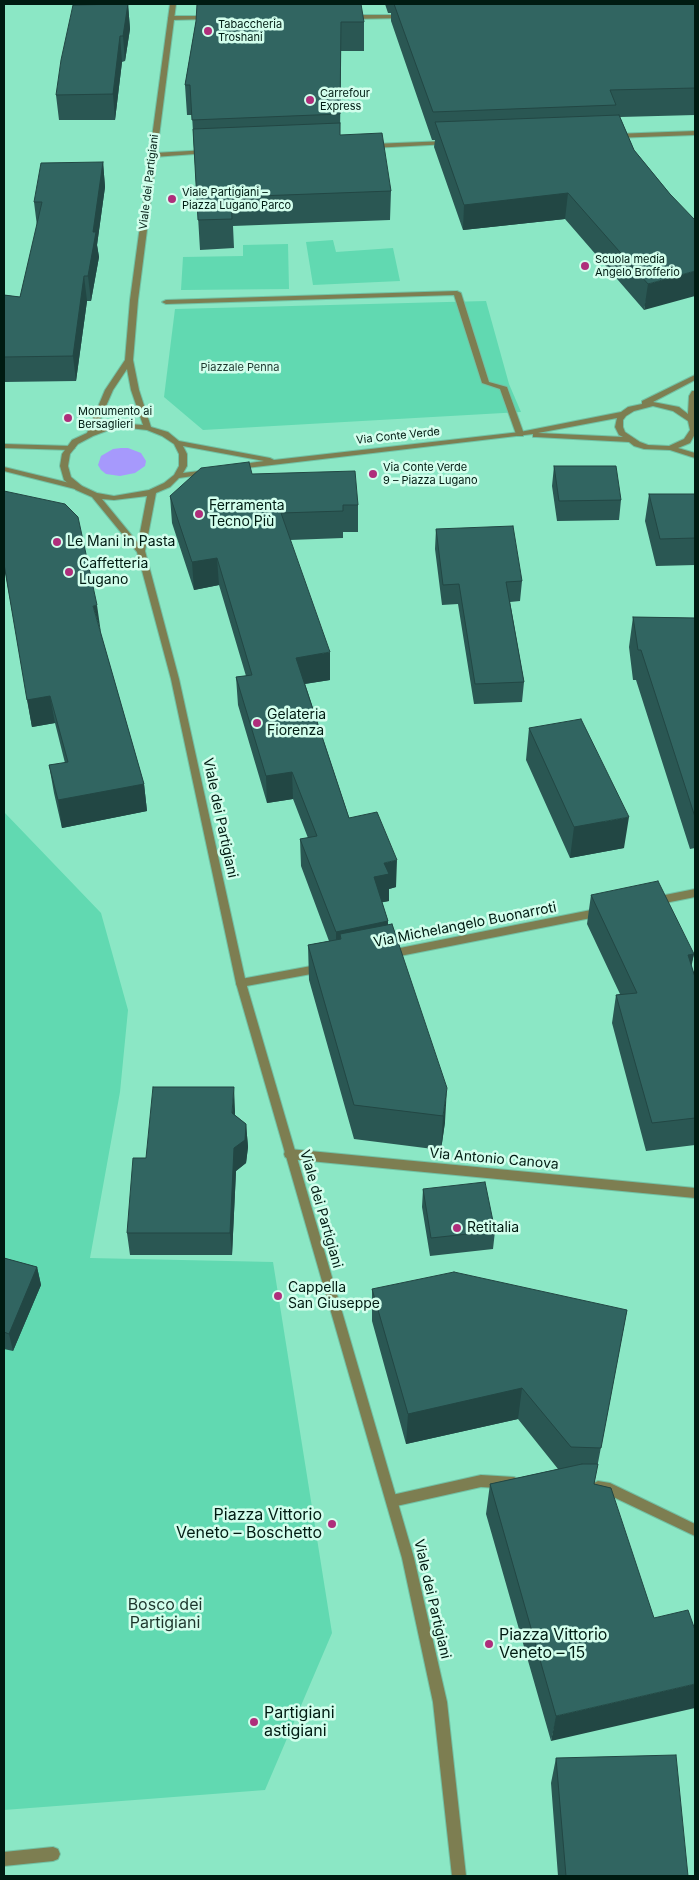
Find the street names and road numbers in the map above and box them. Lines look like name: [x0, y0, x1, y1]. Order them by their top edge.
street label: Viale dei Partigiani: [137, 134, 161, 230]
street label: Via Conte Verde: [355, 425, 441, 447]
street label: Viale dei Partigiani: [199, 756, 241, 880]
street label: Via Michelangelo Buonarroti: [372, 899, 558, 951]
street label: Via Antonio Canova: [429, 1145, 559, 1173]
street label: Viale dei Partigiani: [296, 1148, 346, 1270]
street label: Viale dei Partigiani: [410, 1538, 454, 1660]

